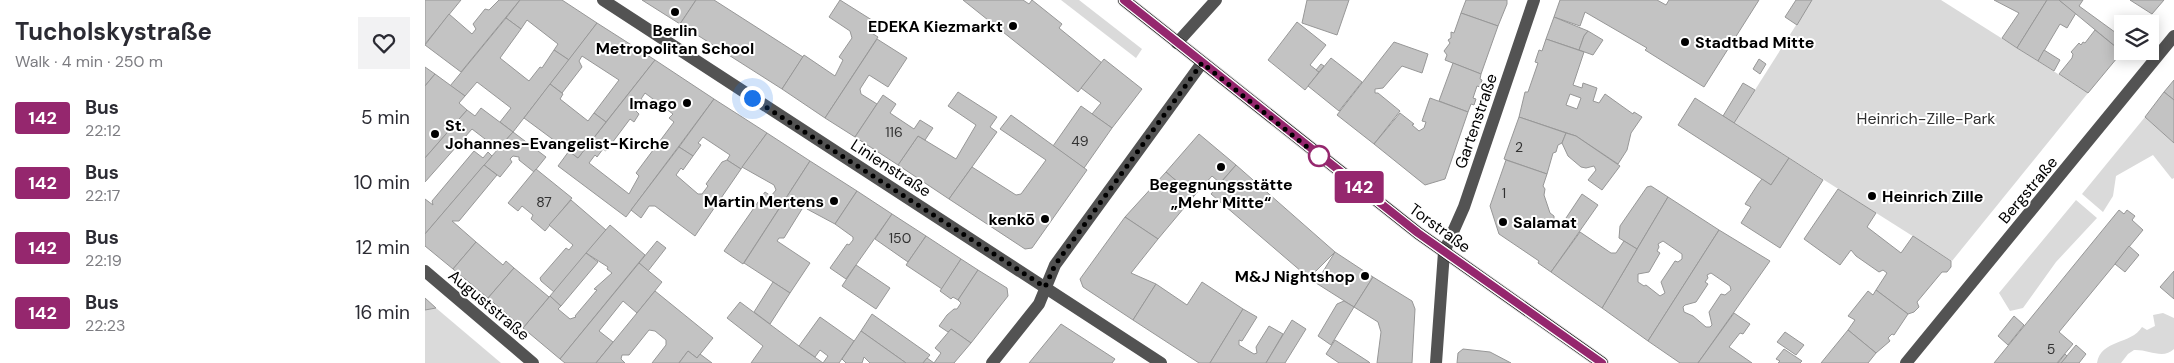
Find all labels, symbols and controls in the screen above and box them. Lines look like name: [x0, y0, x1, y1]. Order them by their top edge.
marker: Berlin Metropolitan School: [669, 6, 681, 18]
map controls: [2114, 15, 2159, 60]
button: layers: [2114, 15, 2159, 60]
text: Tucholskystraße: [15, 16, 212, 47]
place label: EDEKA Kiezmarkt: [868, 16, 1003, 37]
button: heart: [358, 17, 410, 69]
place label: Berlin Metropolitan School: [596, 20, 754, 59]
marker: EDEKA Kiezmarkt: [1007, 20, 1019, 32]
place label: Stadtbad Mitte: [1695, 32, 1814, 53]
marker: Stadtbad Mitte: [1679, 36, 1691, 48]
text: Walk · 4 min · 250 m: [15, 51, 163, 72]
street label: Gartenstraße: [1450, 71, 1502, 171]
your location: [740, 86, 765, 111]
place label: Imago: [629, 93, 677, 114]
text: Bus: [85, 95, 119, 120]
marker: Imago: [681, 97, 693, 109]
text: 5 min: [361, 105, 410, 130]
text: 142: [28, 106, 57, 130]
park label: Heinrich-Zille-Park: [1857, 108, 1995, 129]
place label: St. Johannes-Evangelist-Kirche: [445, 115, 669, 154]
text: 22:12: [85, 120, 121, 141]
house number: 116: [885, 123, 903, 141]
marker: St. Johannes-Evangelist-Kirche: [429, 128, 441, 140]
house number: 49: [1071, 132, 1089, 150]
street label: Linienstraße: [847, 134, 935, 202]
house number: 2: [1515, 138, 1523, 156]
unlabelled marker: [1308, 145, 1330, 167]
street label: Bergstraße: [1994, 152, 2062, 228]
text: Bus: [85, 160, 119, 185]
marker: Begegnungsstätte „Mehr Mitte“: [1215, 161, 1227, 173]
text: 10 min: [354, 170, 410, 195]
text: 142: [28, 171, 57, 195]
line badge: 142: [1330, 171, 1388, 203]
place label: Begegnungsstätte „Mehr Mitte“: [1149, 174, 1293, 213]
text: 142: [1345, 175, 1373, 199]
house number: 1: [1502, 184, 1506, 202]
text: 22:17: [85, 185, 120, 206]
place label: Heinrich Zille: [1882, 186, 1983, 207]
marker: Heinrich Zille: [1866, 190, 1878, 202]
place label: Martin Mertens: [704, 191, 824, 212]
house number: 87: [536, 193, 552, 211]
marker: Martin Mertens: [828, 195, 840, 207]
street label: Torstraße: [1405, 199, 1475, 257]
place label: kenkō: [989, 209, 1035, 230]
place label: Salamat: [1513, 212, 1577, 233]
marker: kenkō: [1039, 213, 1051, 225]
marker: Salamat: [1497, 216, 1509, 228]
text: Bus: [85, 225, 119, 250]
house number: 150: [889, 229, 911, 247]
text: 12 min: [356, 235, 410, 260]
text: 142: [28, 236, 57, 260]
text: 22:19: [85, 250, 122, 271]
street label: Auguststraße: [444, 265, 534, 345]
place label: M&J Nightshop: [1235, 266, 1355, 287]
marker: M&J Nightshop: [1359, 270, 1371, 282]
text: Bus: [85, 290, 119, 315]
text: 16 min: [355, 300, 410, 325]
text: 142: [28, 301, 57, 325]
text: 22:23: [85, 315, 125, 336]
house number: 5: [2047, 340, 2055, 358]

